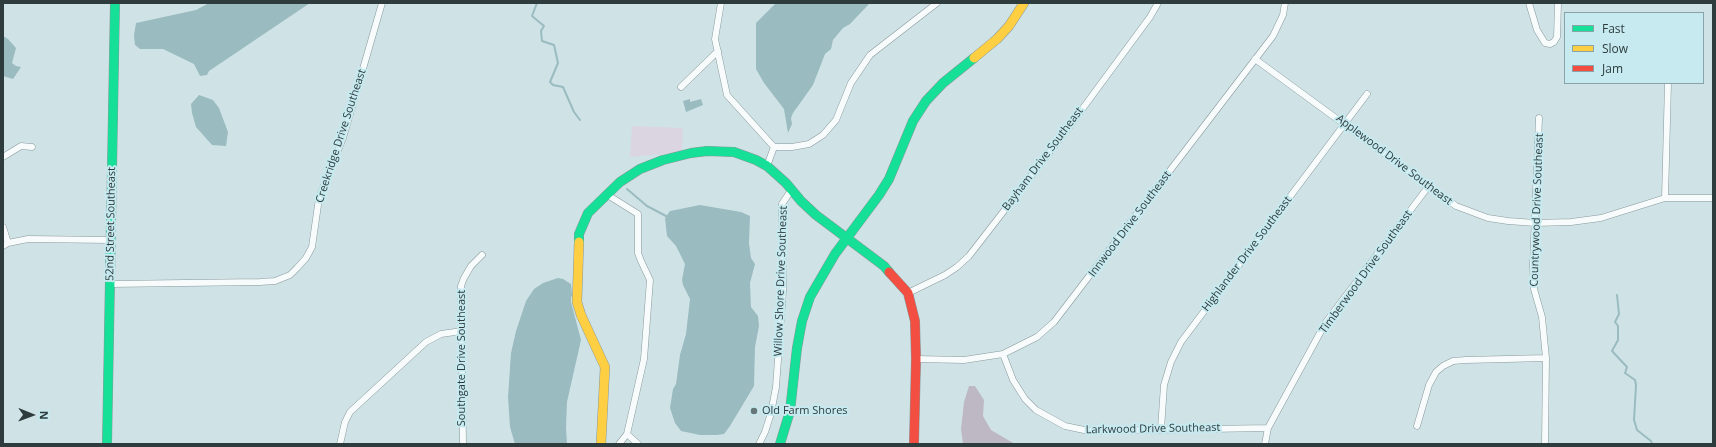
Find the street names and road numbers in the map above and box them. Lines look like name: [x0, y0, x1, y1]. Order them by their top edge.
street label: Creekridge Drive Southeast: [313, 67, 369, 205]
street label: Bayham Drive Southeast: [1000, 105, 1086, 213]
street label: Applewood Drive Southeast: [1333, 112, 1455, 208]
street label: Countrywood Drive Southeast: [1528, 133, 1546, 287]
street label: 52nd Street Southeast: [103, 167, 119, 281]
street label: Innwood Drive Southeast: [1086, 168, 1174, 280]
street label: Highlander Drive Southeast: [1199, 194, 1295, 314]
street label: Willow Shore Drive Southeast: [772, 205, 790, 357]
street label: Timberwood Drive Southeast: [1317, 208, 1415, 336]
street label: Southgate Drive Southeast: [455, 290, 469, 426]
street label: Larkwood Drive Southeast: [1086, 421, 1220, 437]

